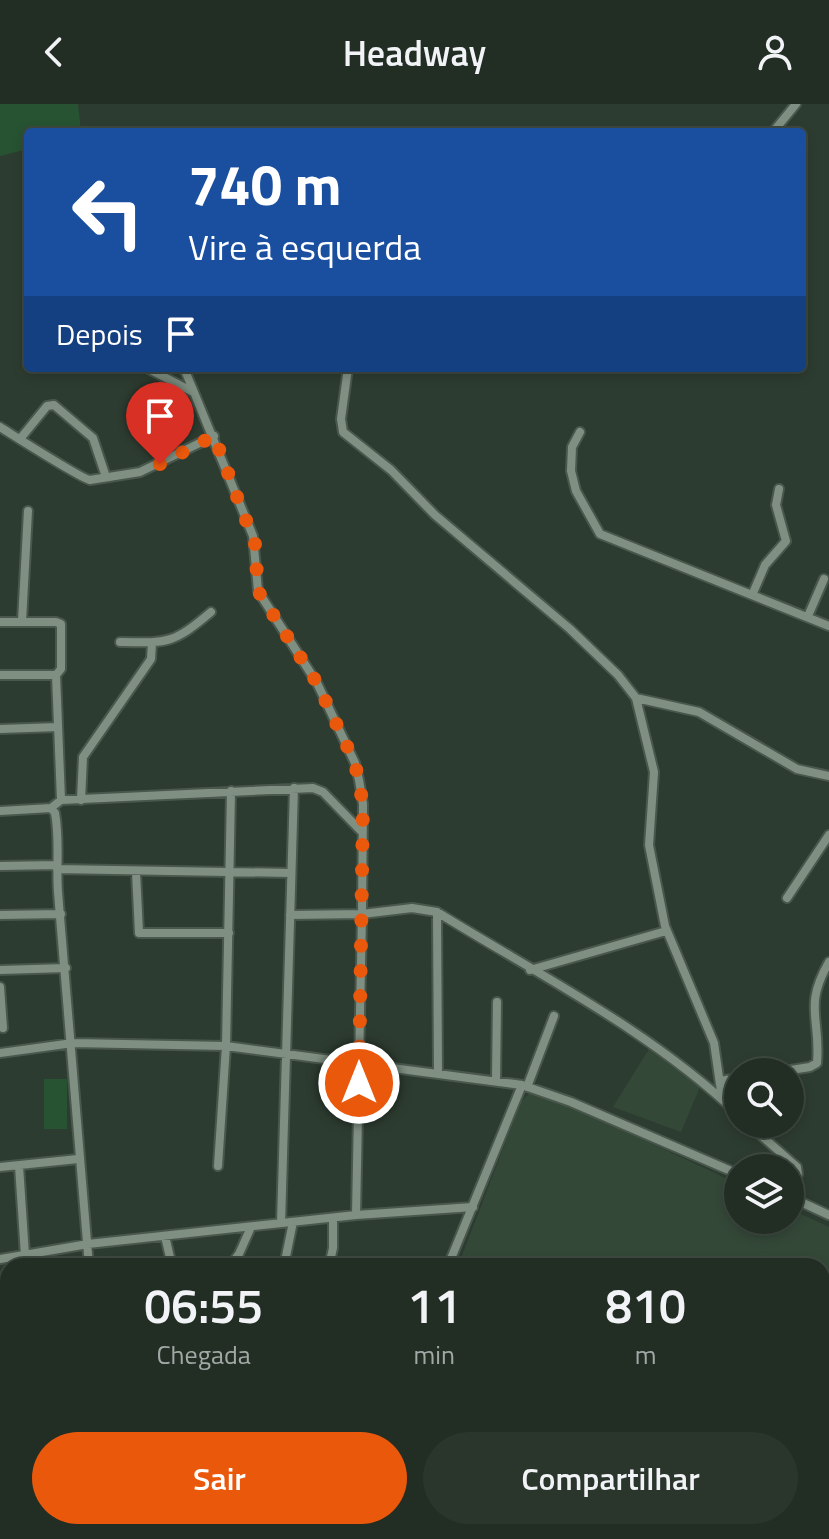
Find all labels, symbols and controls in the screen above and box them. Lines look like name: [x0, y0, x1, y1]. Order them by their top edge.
text: Headway: [343, 25, 486, 80]
icon: back: [32, 30, 76, 74]
icon: person: [753, 30, 797, 74]
text: 740 m: [188, 142, 341, 227]
icon: left: [56, 160, 160, 264]
text: Vire à esquerda: [188, 219, 421, 274]
text: Depois: [56, 311, 143, 357]
icon: arrive: [159, 312, 203, 356]
pin: [126, 382, 194, 464]
icon: arrive: [138, 394, 182, 438]
position arrow: [317, 1041, 401, 1125]
map controls: [724, 1058, 804, 1234]
button: search: [724, 1058, 804, 1138]
button: layers: [724, 1154, 804, 1234]
text: 06:55: [144, 1269, 263, 1342]
text: 11: [407, 1269, 461, 1342]
text: 810: [605, 1269, 686, 1342]
text: Chegada: [156, 1335, 251, 1374]
text: min: [413, 1335, 455, 1374]
text: m: [635, 1335, 656, 1374]
button: Sair: [32, 1432, 407, 1524]
button: Compartilhar: [423, 1432, 798, 1524]

